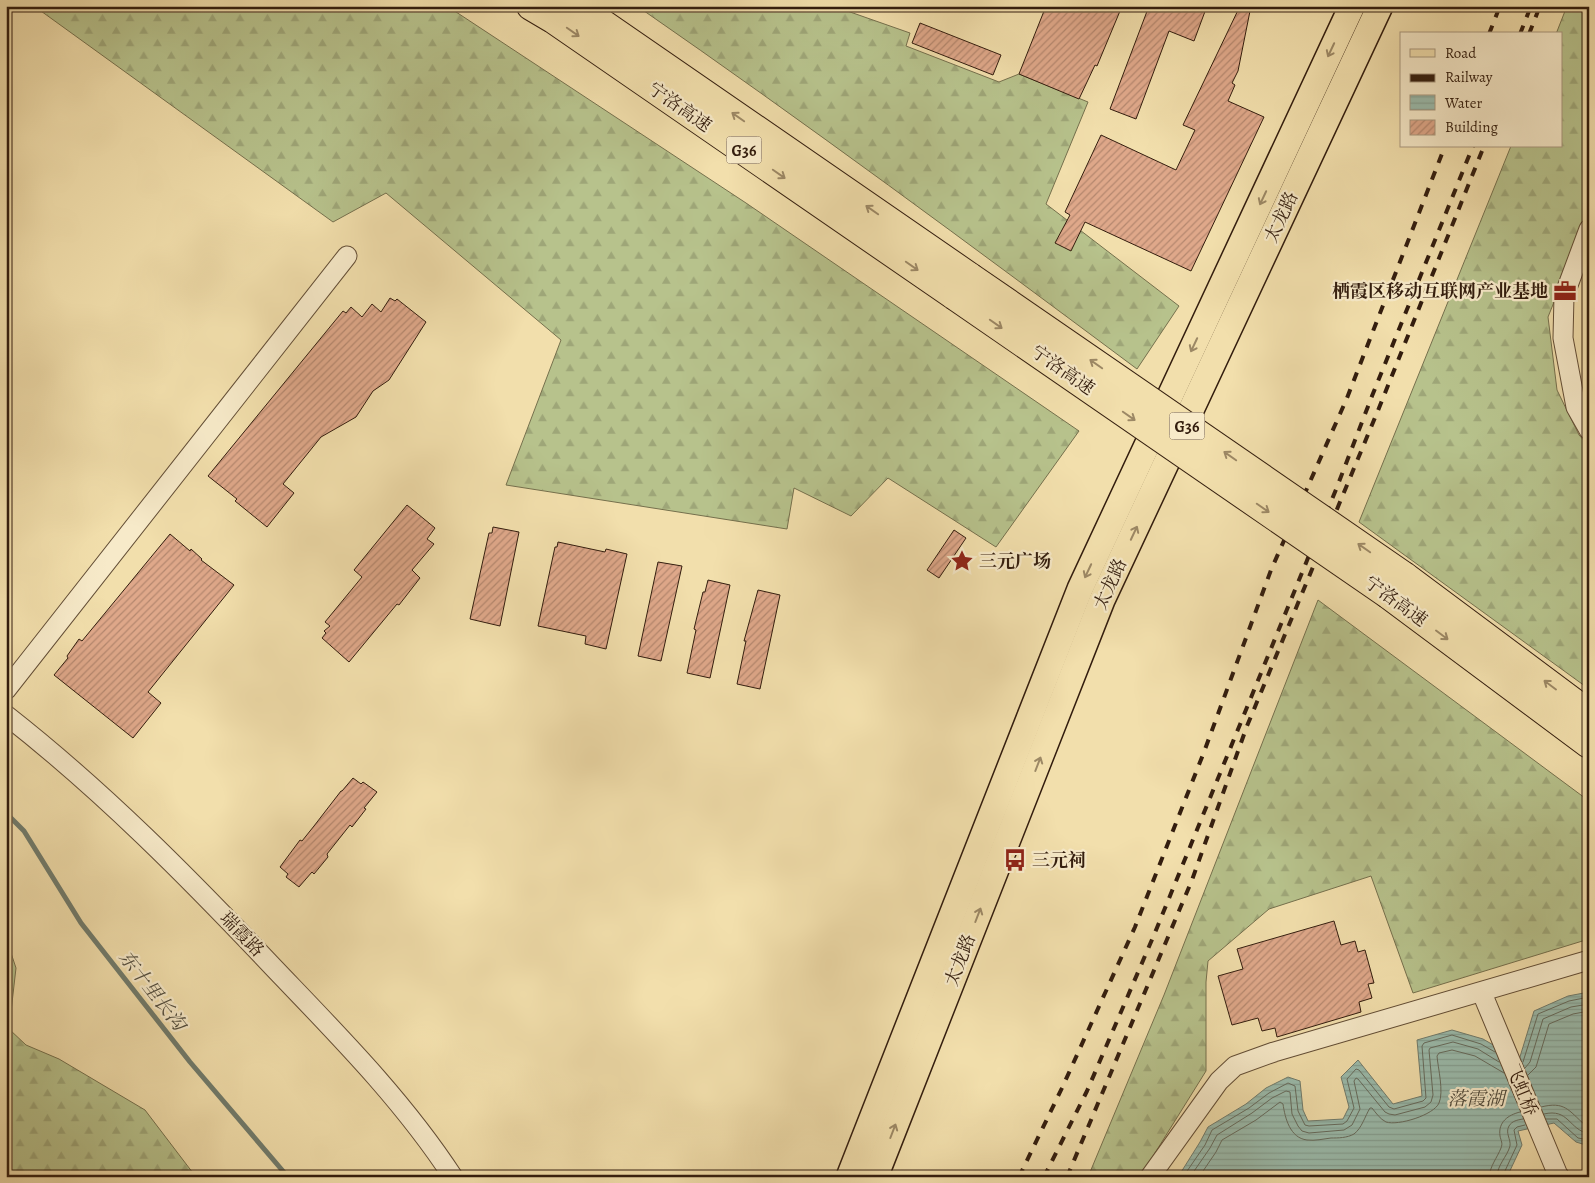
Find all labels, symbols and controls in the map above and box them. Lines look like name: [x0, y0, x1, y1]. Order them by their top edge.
one-way arrow: [565, 27, 579, 37]
legend: [1400, 32, 1562, 148]
one-way arrow: [1326, 42, 1336, 57]
text: Road: [1445, 43, 1477, 63]
text: Railway: [1445, 67, 1493, 87]
street label: 宁洛高速: [644, 77, 716, 137]
text: Water: [1444, 93, 1482, 113]
one-way arrow: [732, 112, 746, 122]
text: Building: [1445, 117, 1498, 137]
road number: G36: [726, 136, 762, 164]
one-way arrow: [771, 169, 785, 179]
street label: 太龙路: [1259, 187, 1303, 247]
one-way arrow: [1257, 190, 1267, 205]
one-way arrow: [865, 205, 879, 215]
one-way arrow: [905, 261, 919, 271]
office icon: 栖霞区移动互联网产业基地: [1552, 278, 1578, 304]
place label: 栖霞区移动互联网产业基地: [1332, 279, 1548, 303]
one-way arrow: [988, 319, 1002, 329]
one-way arrow: [1189, 337, 1198, 352]
street label: 宁洛高速: [1027, 340, 1099, 400]
one-way arrow: [1090, 359, 1104, 369]
one-way arrow: [1122, 411, 1136, 421]
road number: G36: [1170, 412, 1204, 440]
one-way arrow: [1223, 451, 1237, 461]
one-way arrow: [1256, 503, 1270, 513]
one-way arrow: [1129, 526, 1139, 541]
one-way arrow: [1357, 543, 1371, 553]
place icon: 三元广场: [949, 548, 975, 574]
place label: 三元广场: [979, 549, 1051, 573]
street label: 太龙路: [1088, 554, 1132, 614]
one-way arrow: [1083, 564, 1093, 579]
street label: 宁洛高速: [1360, 570, 1432, 632]
one-way arrow: [1435, 630, 1449, 640]
one-way arrow: [1543, 680, 1557, 690]
one-way arrow: [1034, 757, 1043, 772]
bus stop icon: 三元祠: [1002, 847, 1028, 873]
place label: 三元祠: [1032, 848, 1086, 872]
street label: 瑞霞路: [215, 906, 269, 962]
one-way arrow: [974, 908, 983, 923]
street label: 太龙路: [939, 930, 981, 990]
water label: 东十里长沟: [113, 945, 194, 1038]
street label: 飞虹桥: [1501, 1060, 1543, 1120]
water label: 落霞湖: [1447, 1086, 1507, 1112]
one-way arrow: [889, 1124, 898, 1140]

